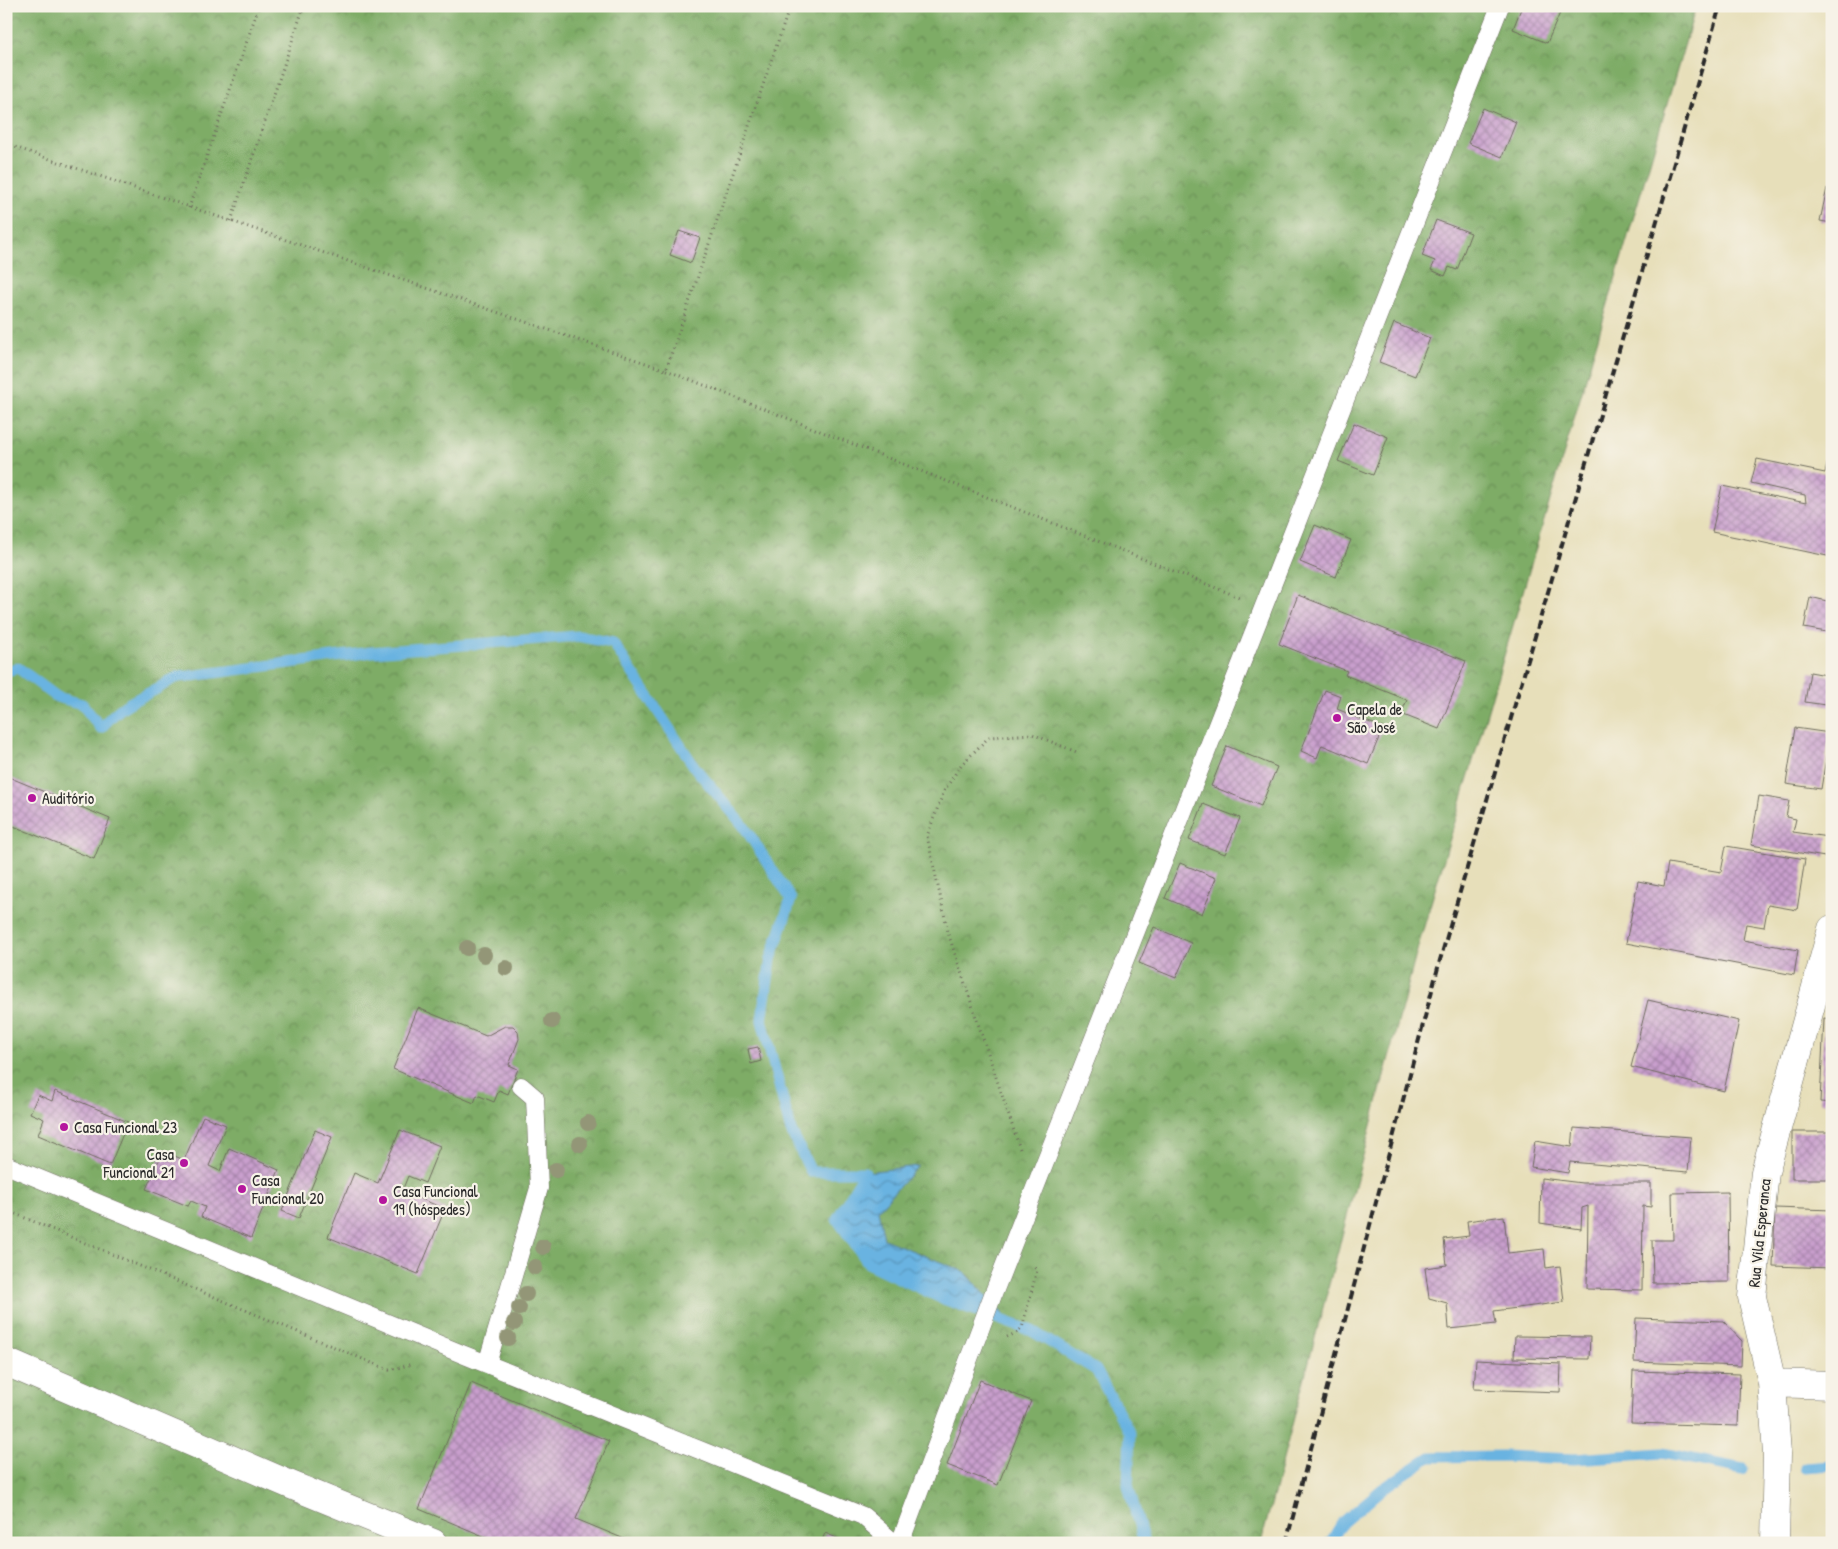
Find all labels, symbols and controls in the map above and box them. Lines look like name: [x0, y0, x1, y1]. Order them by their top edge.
place label: Capela de São José: [1347, 698, 1403, 738]
marker: Capela de São José: [1331, 712, 1343, 724]
place label: Auditório: [42, 787, 95, 809]
marker: Auditório: [26, 792, 38, 804]
place label: Casa Funcional 23: [74, 1116, 177, 1138]
marker: Casa Funcional 23: [58, 1121, 70, 1133]
place label: Casa Funcional 21: [102, 1143, 174, 1183]
marker: Casa Funcional 21: [178, 1157, 190, 1169]
place label: Casa Funcional 20: [251, 1169, 324, 1209]
street label: Rua Vila Esperanca: [1742, 1178, 1776, 1288]
place label: Casa Funcional 19 (hóspedes): [393, 1180, 479, 1220]
marker: Casa Funcional 20: [236, 1183, 248, 1195]
marker: Casa Funcional 19 (hóspedes): [377, 1194, 389, 1206]

